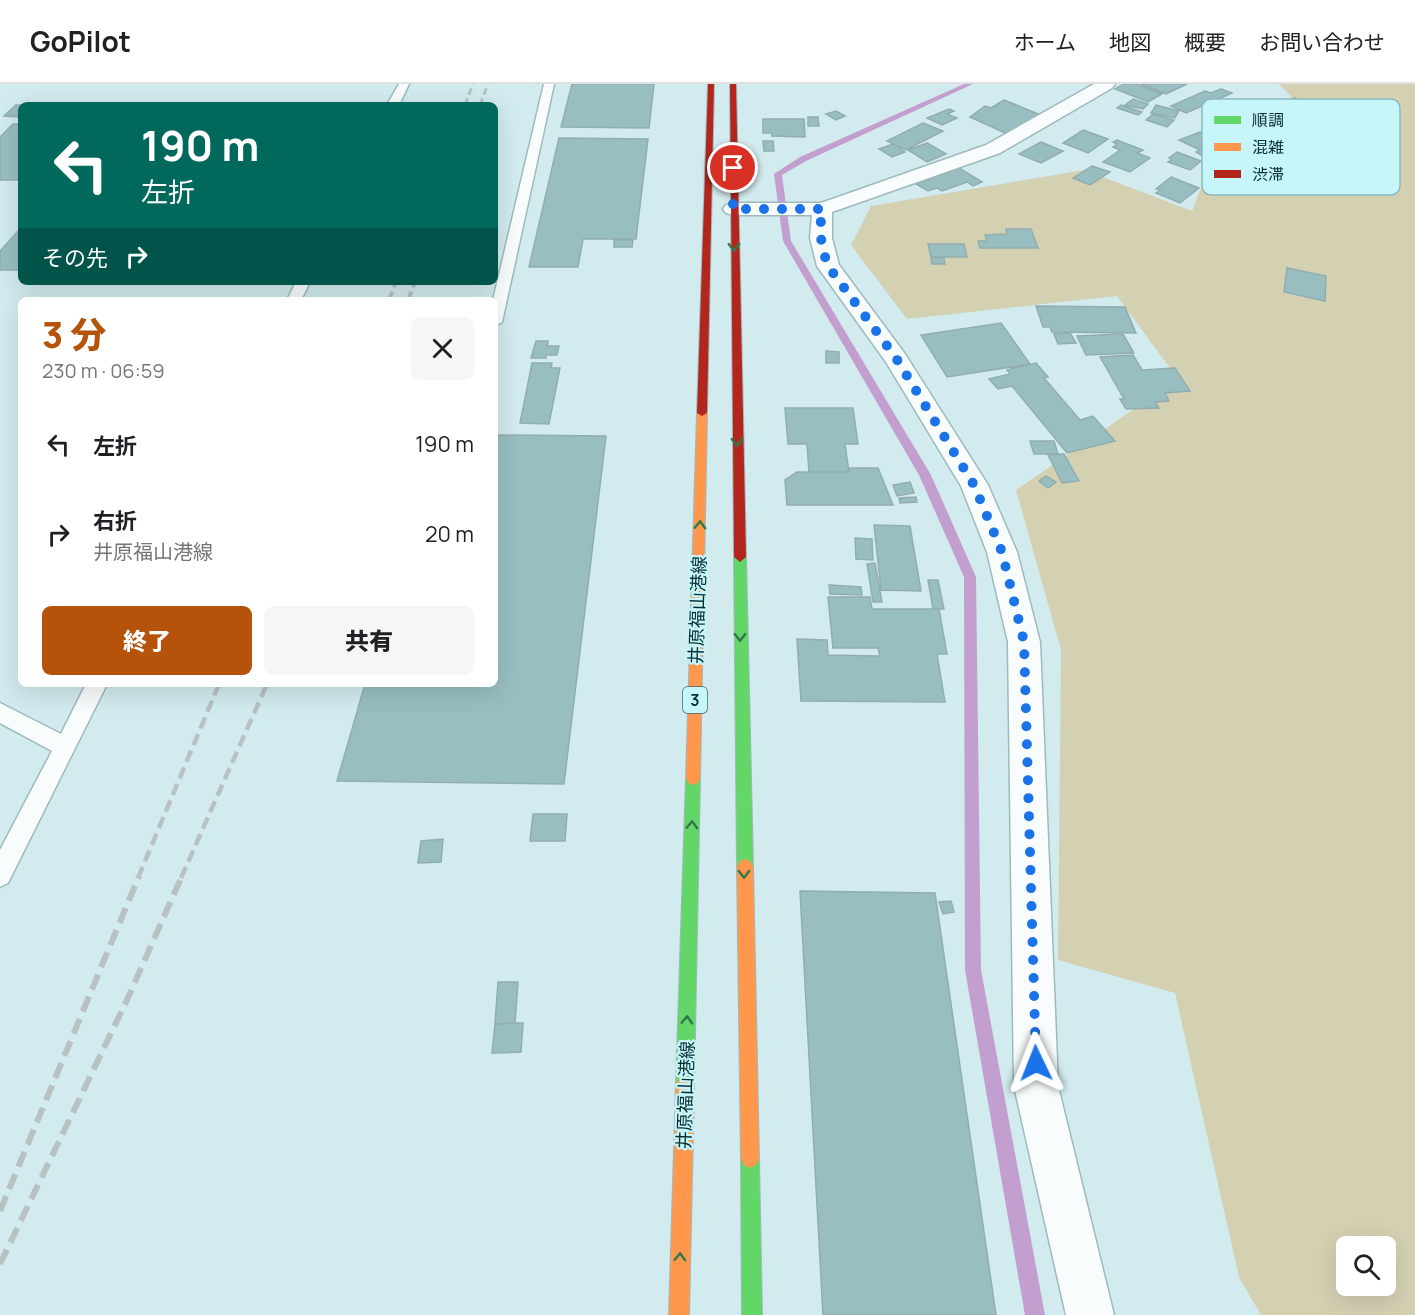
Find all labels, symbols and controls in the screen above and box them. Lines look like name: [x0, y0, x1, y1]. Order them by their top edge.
text: GoPilot: [30, 22, 131, 60]
text: ホーム: [1014, 28, 1076, 56]
text: 地図: [1109, 28, 1151, 56]
text: 概要: [1184, 28, 1226, 56]
text: お問い合わせ: [1259, 28, 1385, 56]
legend: [1202, 99, 1400, 195]
text: 順調: [1252, 109, 1284, 131]
text: 190 m: [141, 116, 259, 174]
icon: left: [42, 126, 120, 204]
text: 混雑: [1252, 136, 1284, 158]
pin: [707, 142, 758, 193]
icon: arrive: [716, 151, 749, 184]
text: 渋滞: [1252, 163, 1284, 185]
text: 左折: [141, 173, 195, 210]
icon: right: [120, 240, 153, 273]
text: その先: [42, 243, 108, 273]
one-way arrow: [728, 243, 740, 252]
text: 3 分: [42, 310, 106, 359]
button: close: [411, 317, 474, 380]
text: 230 m · 06:59: [42, 357, 165, 384]
icon: left: [42, 428, 75, 461]
text: 190 m: [415, 429, 474, 459]
text: 左折: [93, 431, 137, 461]
one-way arrow: [731, 438, 743, 447]
text: 右折: [93, 506, 137, 536]
icon: right: [42, 518, 75, 551]
text: 20 m: [425, 519, 474, 549]
one-way arrow: [693, 520, 706, 529]
text: 井原福山港線: [93, 538, 213, 565]
street label: 井原福山港線: [683, 556, 711, 664]
button: 終了: [42, 606, 252, 675]
button: 共有: [264, 606, 474, 675]
one-way arrow: [734, 633, 746, 642]
road number: 3: [683, 687, 707, 713]
one-way arrow: [685, 820, 698, 829]
one-way arrow: [738, 870, 750, 879]
one-way arrow: [680, 1015, 693, 1024]
position arrow: [1004, 1031, 1068, 1095]
street label: 井原福山港線: [671, 1041, 699, 1149]
map controls: [1336, 1236, 1396, 1296]
button: search: [1336, 1236, 1396, 1296]
one-way arrow: [674, 1252, 687, 1261]

